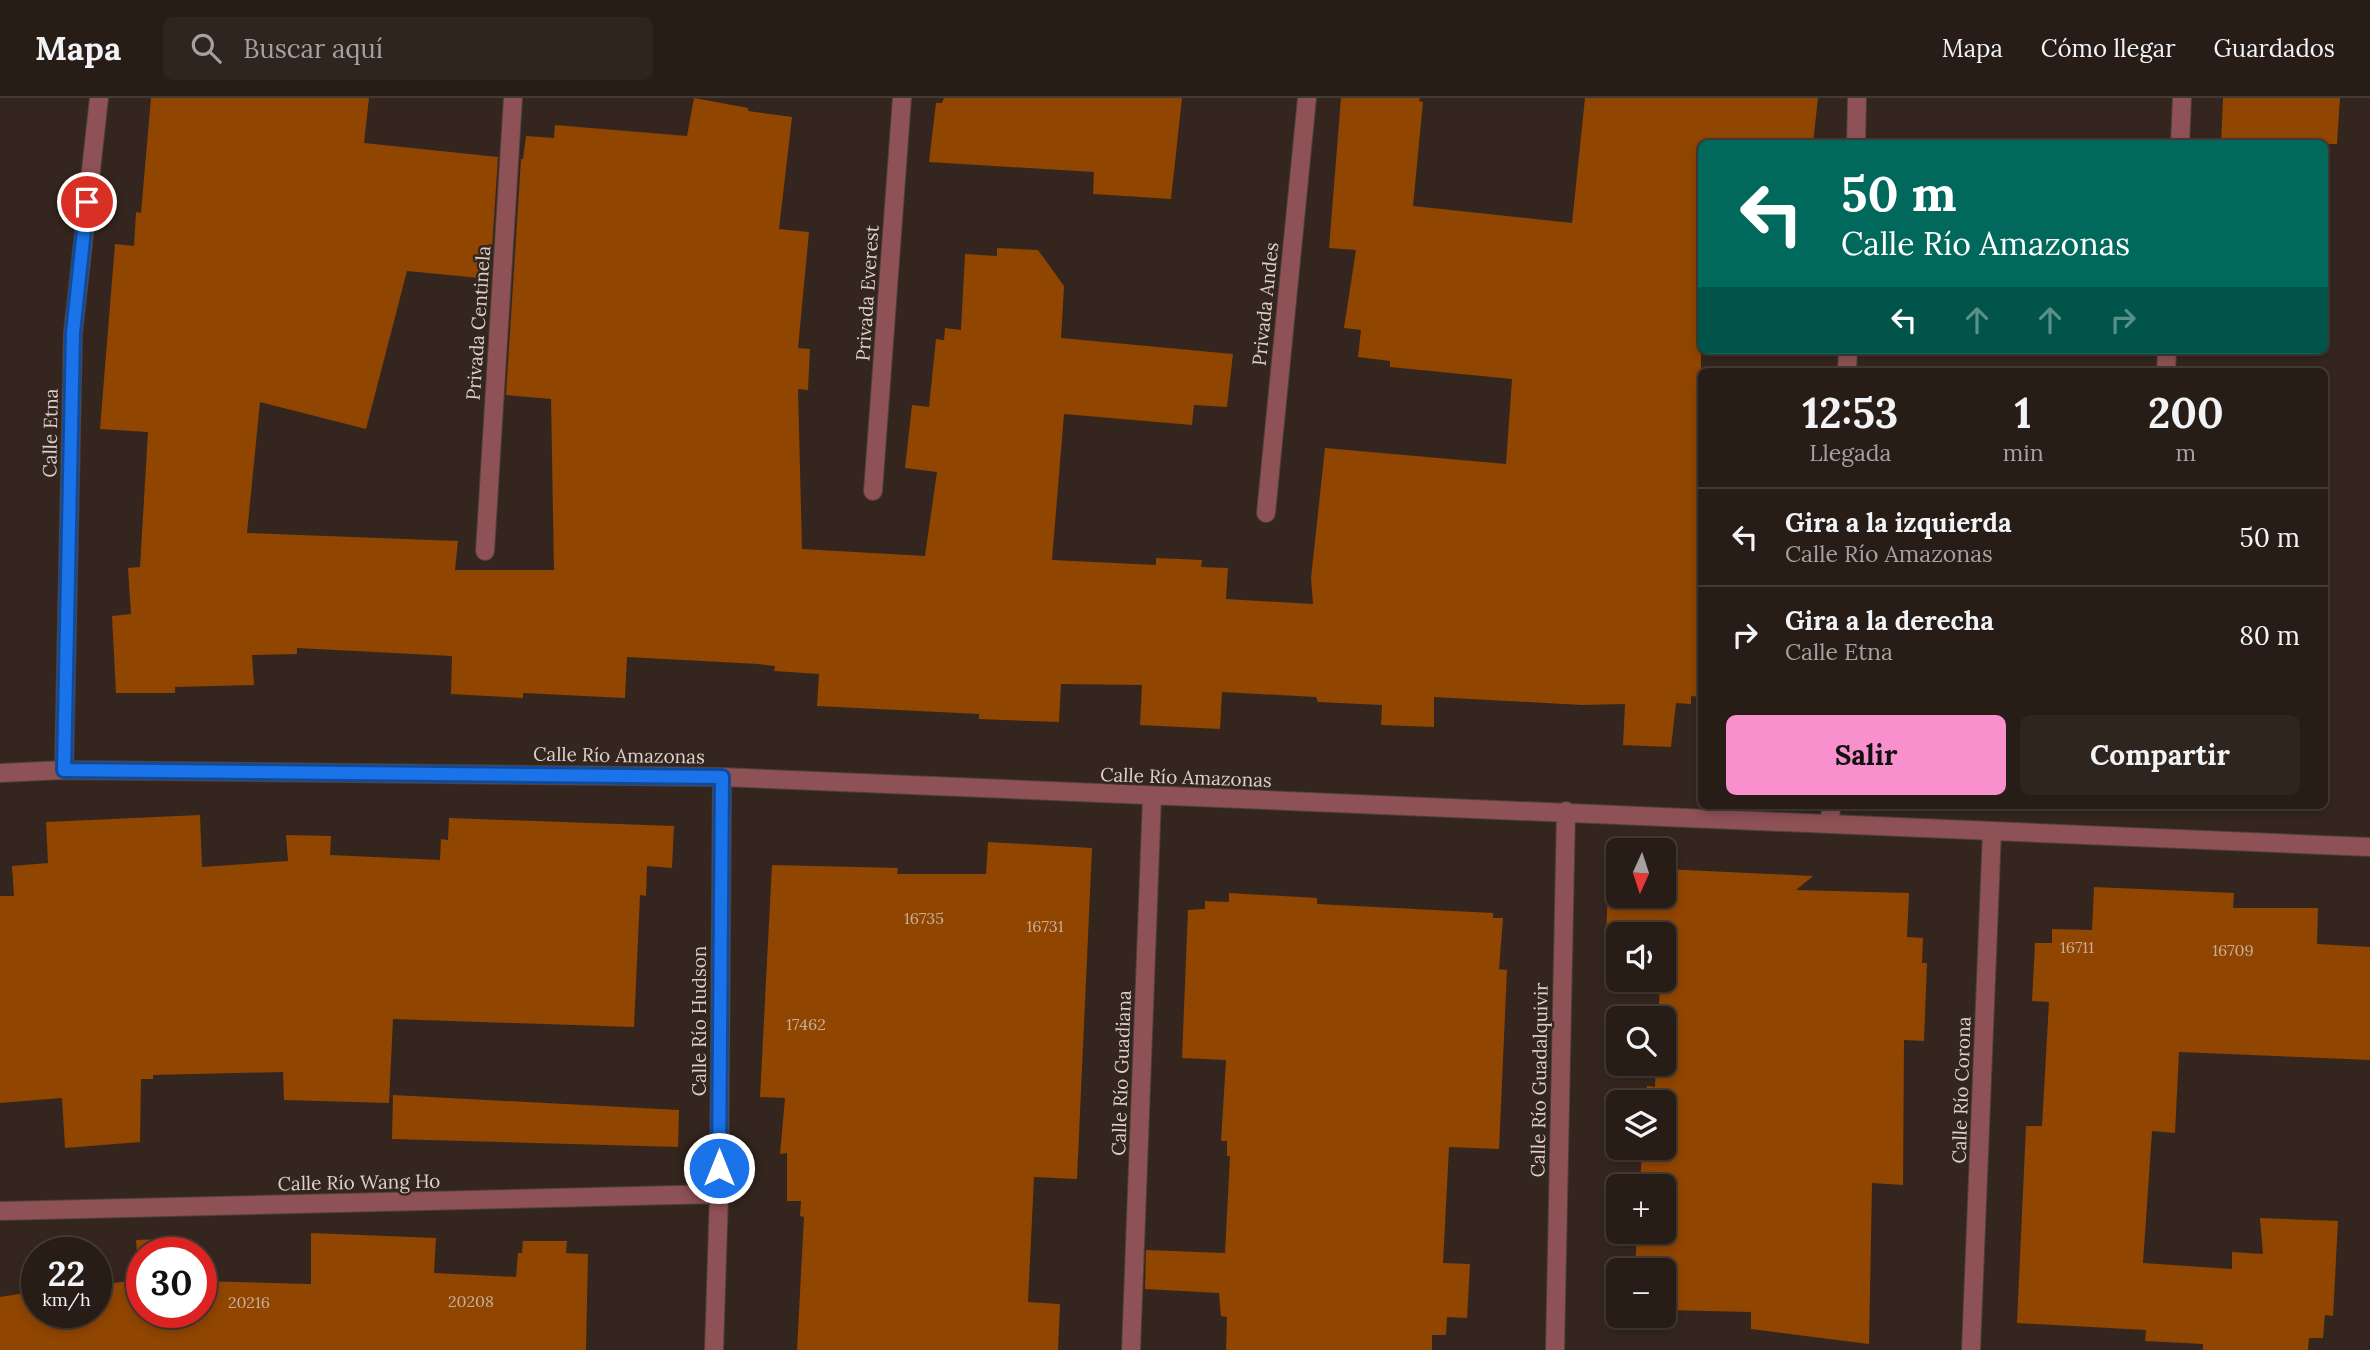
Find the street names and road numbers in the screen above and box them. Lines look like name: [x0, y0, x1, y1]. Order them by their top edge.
street label: Privada Everest: [850, 223, 884, 362]
street label: Privada Andes: [1247, 241, 1283, 367]
street label: Privada Centinela: [461, 245, 495, 401]
street label: Calle Etna: [37, 388, 63, 478]
street label: Calle Río Amazonas: [533, 742, 705, 768]
street label: Calle Río Amazonas: [1100, 762, 1272, 792]
street label: Calle Río Hudson: [687, 946, 711, 1096]
street label: Calle Río Guadalquivir: [1525, 982, 1553, 1178]
street label: Calle Río Guadiana: [1106, 990, 1136, 1156]
street label: Calle Río Corona: [1946, 1016, 1976, 1164]
street label: Calle Río Wang Ho: [277, 1169, 441, 1195]

